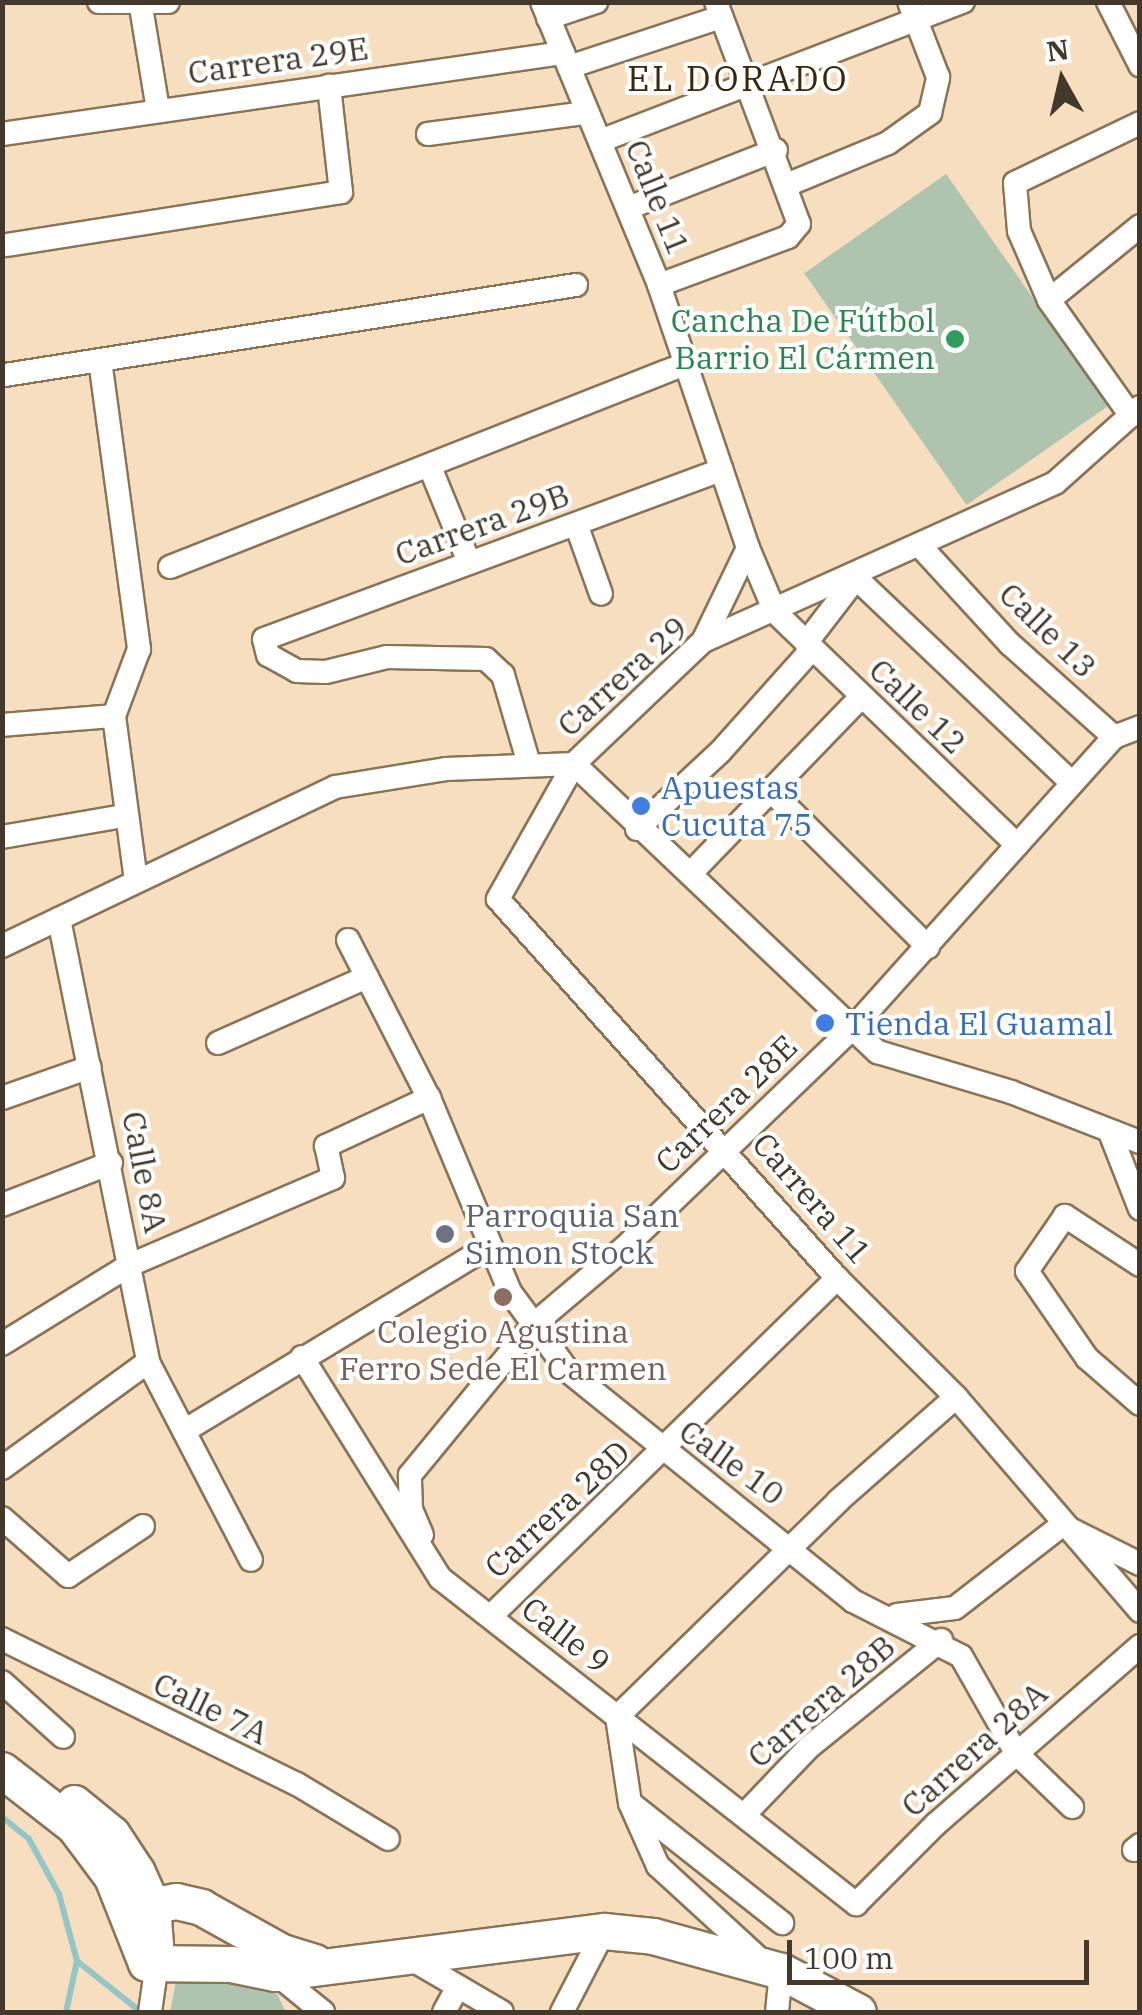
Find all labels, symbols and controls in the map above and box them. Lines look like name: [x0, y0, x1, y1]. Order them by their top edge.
street label: Carrera 29E: [186, 28, 370, 92]
north arrow: [1012, 30, 1112, 130]
text: N: [1044, 30, 1071, 70]
district label: EL DORADO: [627, 57, 849, 99]
street label: Calle 11: [618, 134, 698, 260]
place label: Cancha De Fútbol Barrio El Cármen: [671, 302, 935, 377]
marker: Cancha De Fútbol Barrio El Cármen: [944, 328, 966, 350]
street label: Carrera 29B: [390, 475, 574, 573]
street label: Calle 13: [991, 574, 1105, 686]
street label: Carrera 29: [549, 608, 695, 744]
street label: Calle 12: [861, 650, 975, 762]
place label: Apuestas Cucuta 75: [661, 769, 812, 844]
marker: Apuestas Cucuta 75: [630, 795, 652, 817]
place label: Tienda El Guamal: [845, 1004, 1113, 1042]
marker: Tienda El Guamal: [814, 1012, 836, 1034]
street label: Carrera 28E: [647, 1027, 805, 1181]
street label: Calle 8A: [114, 1108, 176, 1236]
street label: Carrera 11: [745, 1125, 879, 1271]
place label: Parroquia San Simon Stock: [465, 1197, 679, 1272]
marker: Parroquia San Simon Stock: [434, 1223, 456, 1245]
marker: Colegio Agustina Ferro Sede El Carmen: [492, 1286, 514, 1308]
place label: Colegio Agustina Ferro Sede El Carmen: [339, 1313, 667, 1388]
street label: Calle 10: [672, 1411, 792, 1513]
street label: Carrera 28D: [477, 1432, 637, 1586]
street label: Calle 9: [514, 1589, 618, 1681]
street label: Carrera 28B: [740, 1627, 902, 1775]
street label: Calle 7A: [147, 1664, 275, 1752]
street label: Carrera 28A: [893, 1674, 1055, 1824]
scale bar: [792, 1920, 1094, 1982]
text: 100 m: [804, 1938, 894, 1977]

